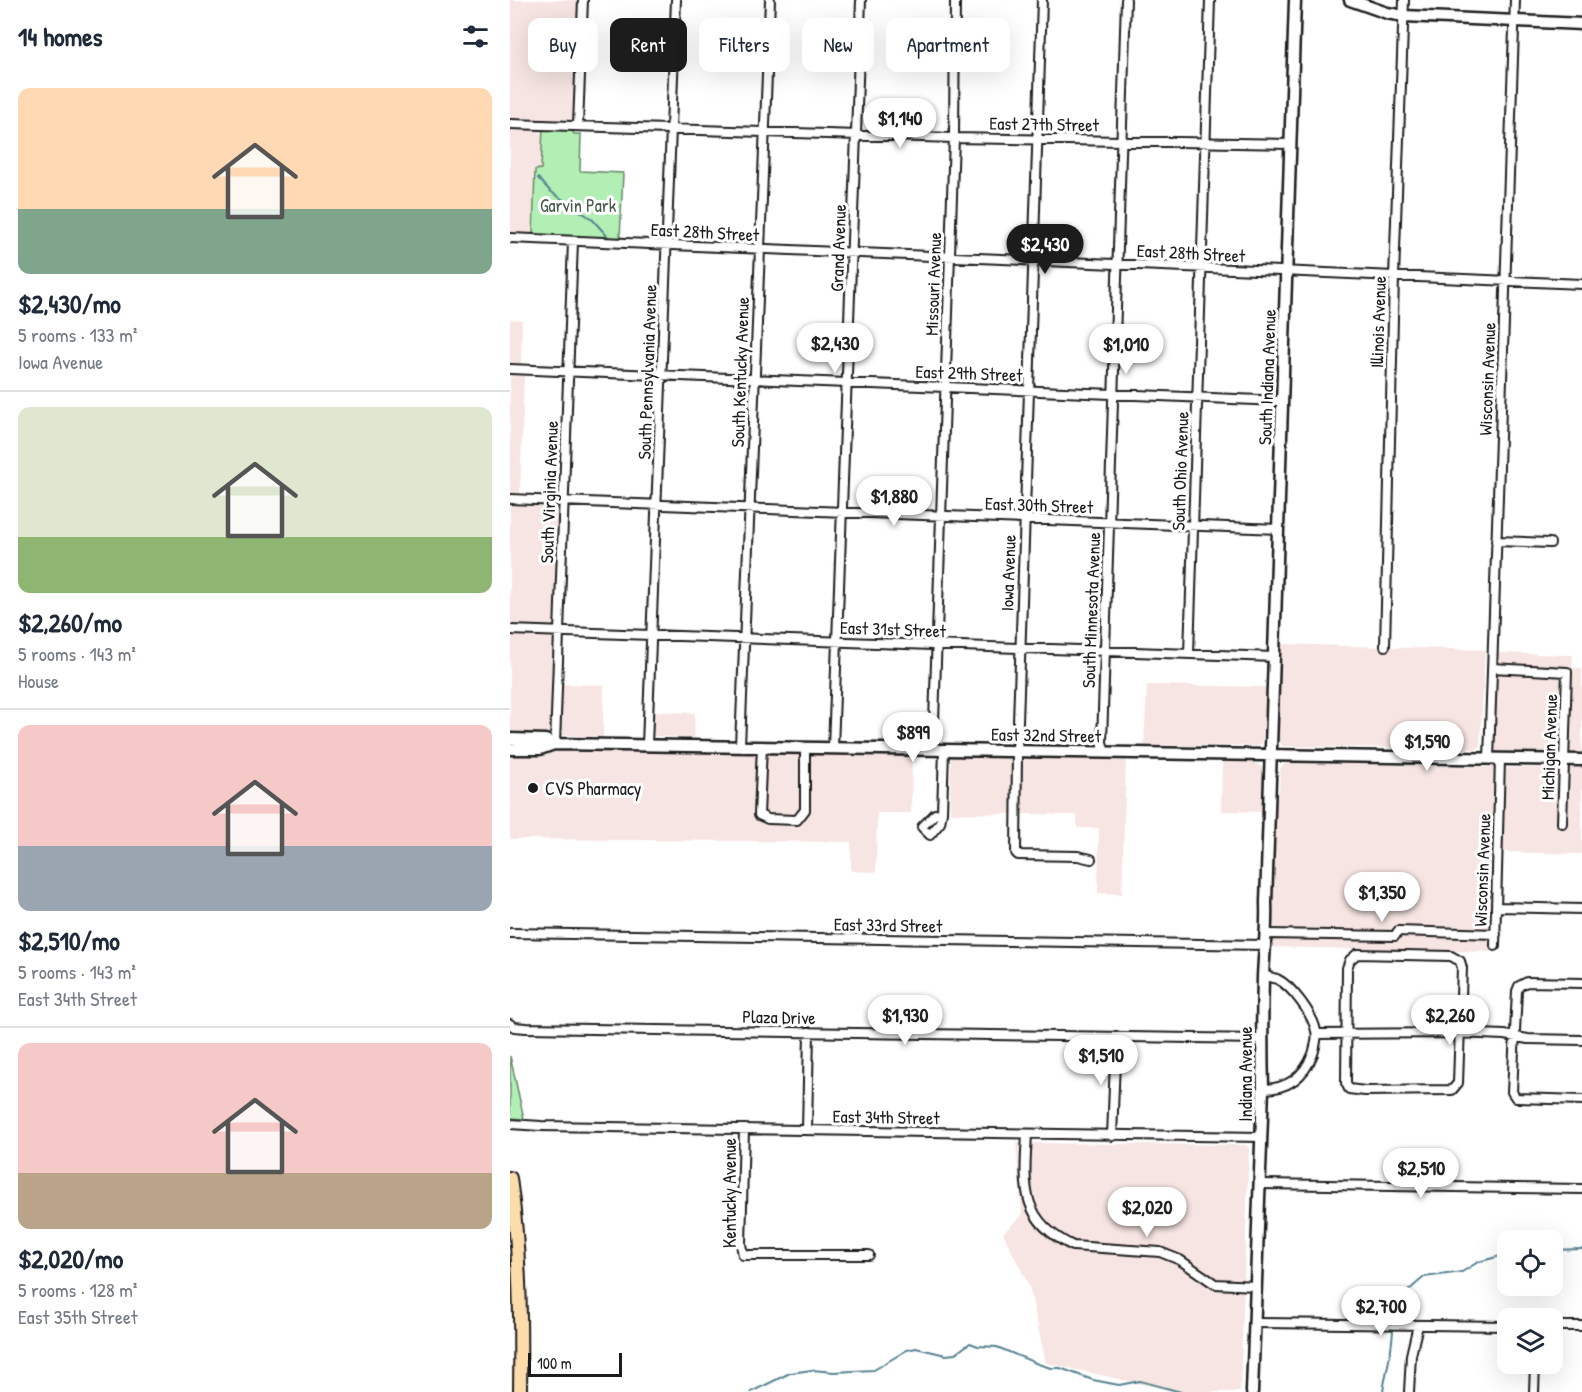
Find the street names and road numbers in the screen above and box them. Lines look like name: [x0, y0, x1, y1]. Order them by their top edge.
street label: East 27th Street: [989, 111, 1100, 137]
street label: Grand Avenue: [824, 204, 852, 292]
street label: East 28th Street: [650, 217, 761, 247]
street label: Missouri Avenue: [919, 232, 947, 336]
street label: East 28th Street: [1136, 238, 1247, 268]
street label: Illinois Avenue: [1364, 276, 1392, 368]
street label: South Pennsylvania Avenue: [631, 284, 663, 460]
street label: South Kentucky Avenue: [725, 296, 755, 448]
street label: South Indiana Avenue: [1252, 309, 1282, 445]
street label: Wisconsin Avenue: [1473, 322, 1501, 436]
street label: East 29th Street: [915, 359, 1024, 387]
street label: South Ohio Avenue: [1165, 411, 1195, 531]
street label: South Virginia Avenue: [534, 420, 564, 564]
street label: East 30th Street: [984, 491, 1094, 519]
street label: South Minnesota Avenue: [1076, 532, 1106, 688]
street label: Iowa Avenue: [994, 534, 1022, 612]
street label: East 31st Street: [840, 615, 947, 643]
street label: Michigan Avenue: [1535, 693, 1563, 801]
street label: East 32nd Street: [991, 722, 1102, 748]
street label: Wisconsin Avenue: [1468, 813, 1496, 927]
street label: East 33rd Street: [834, 912, 943, 938]
street label: Plaza Drive: [742, 1004, 816, 1030]
street label: Indiana Avenue: [1233, 1026, 1258, 1122]
street label: East 34th Street: [832, 1104, 940, 1130]
street label: Kentucky Avenue: [717, 1138, 742, 1248]

